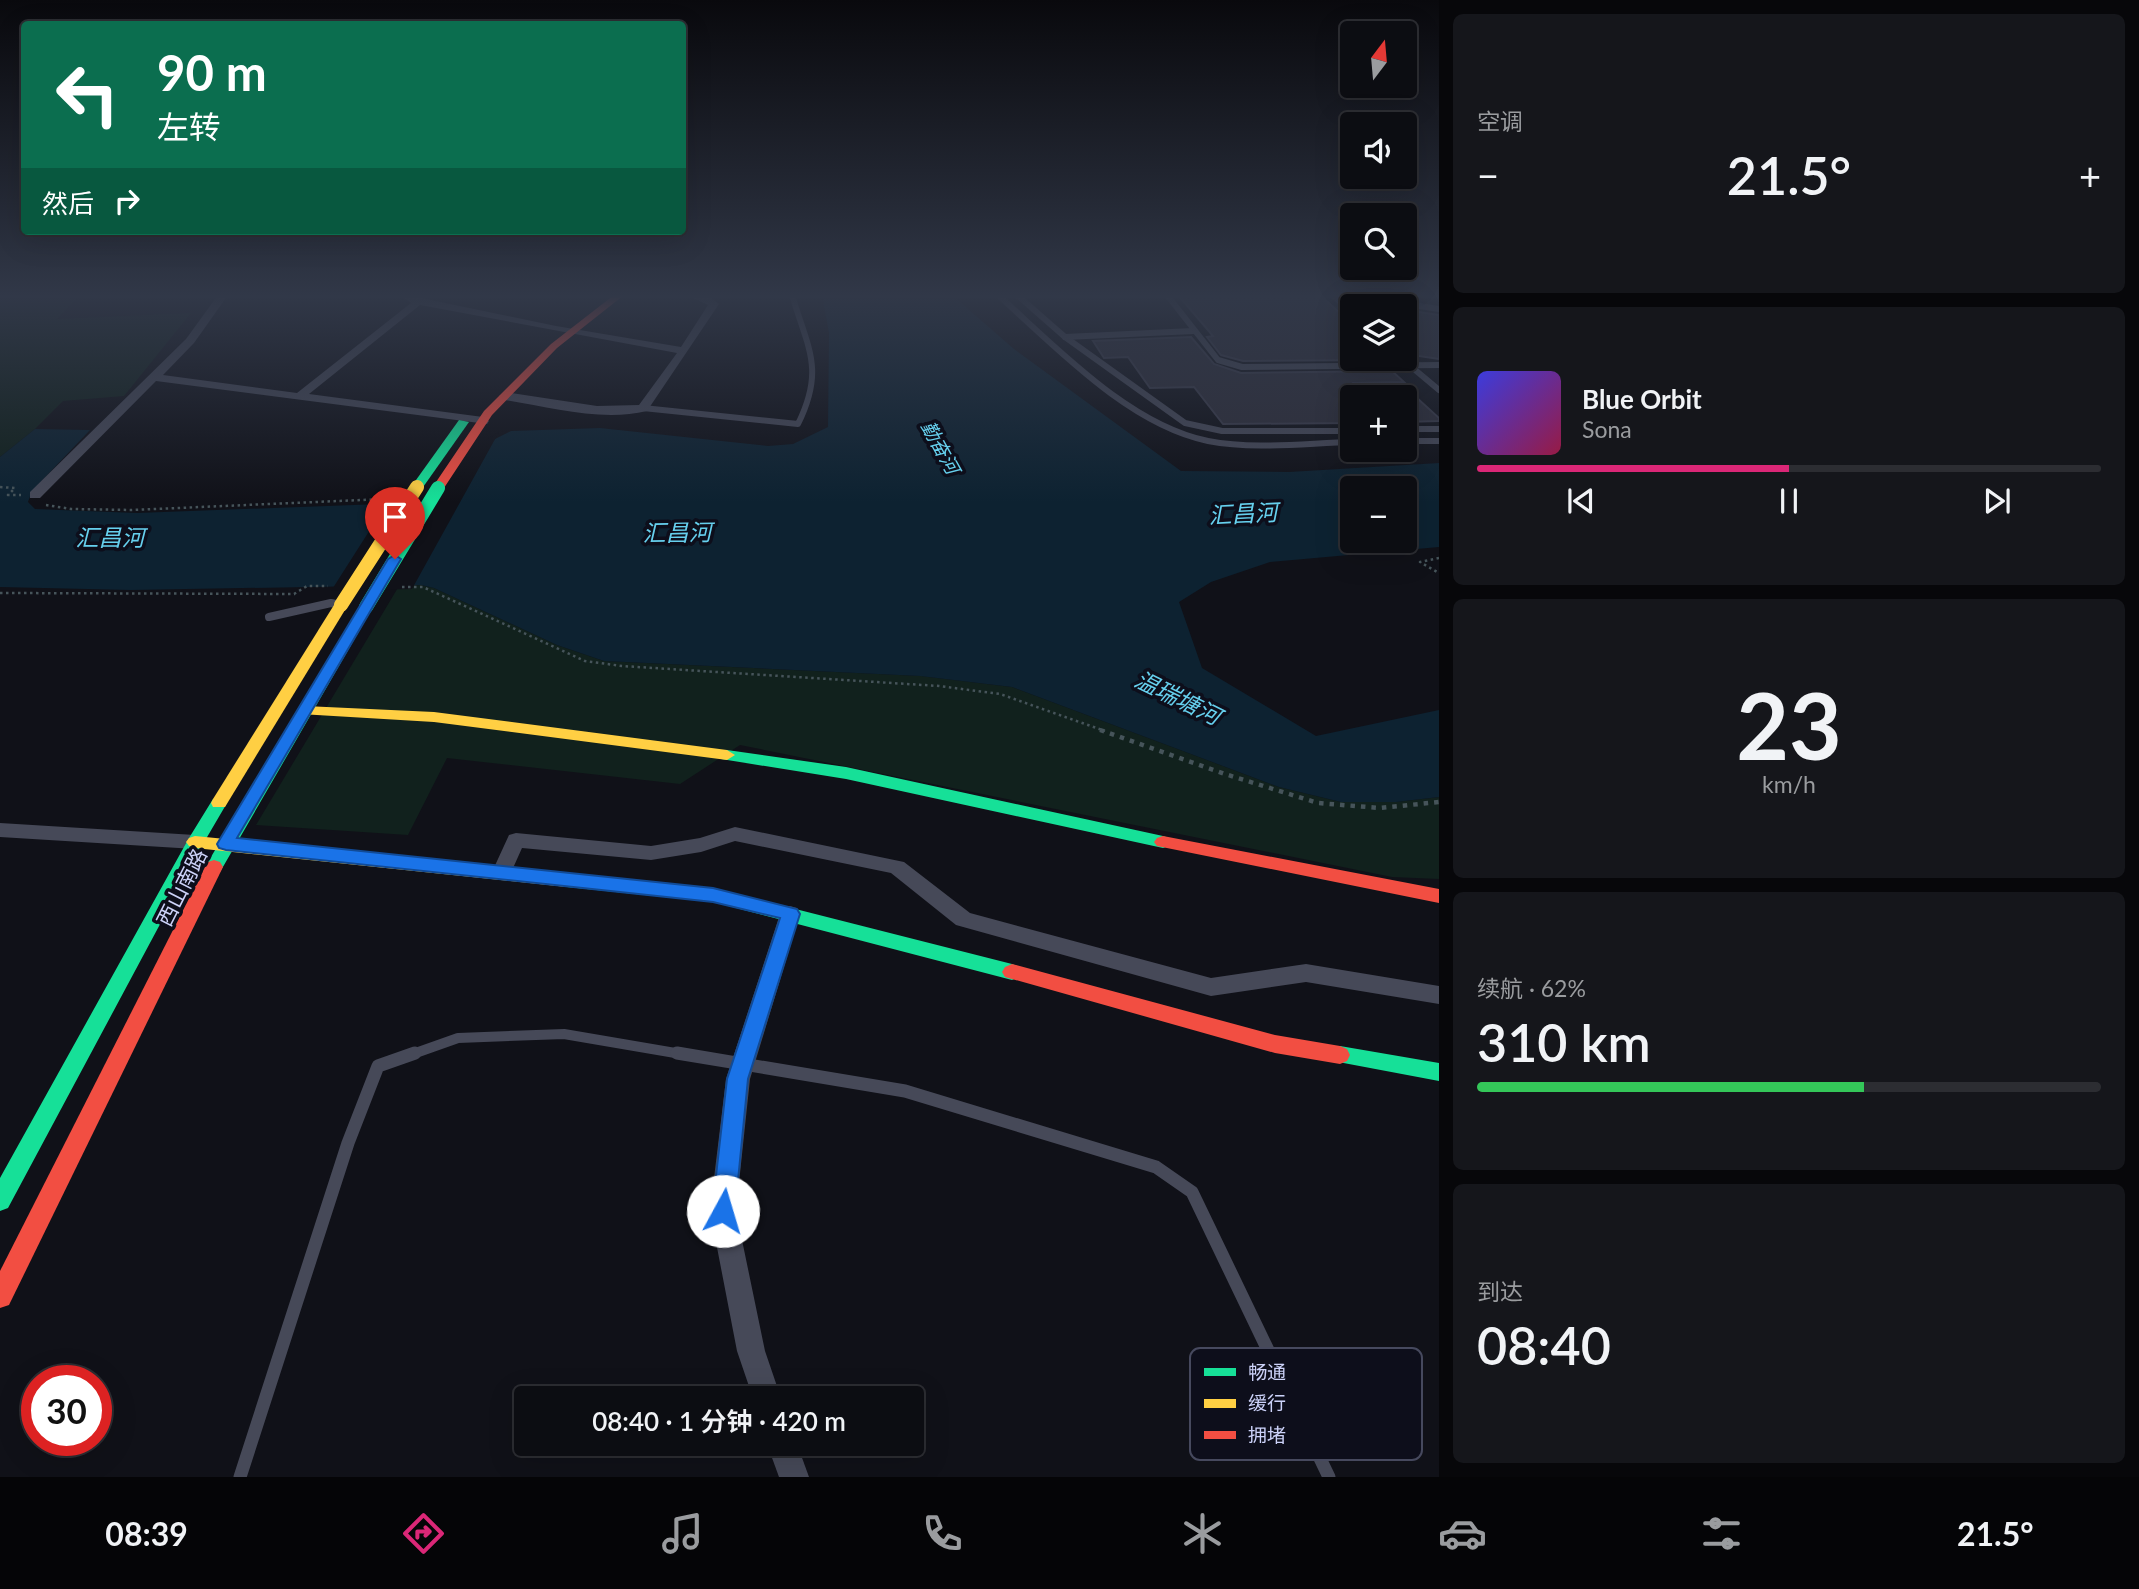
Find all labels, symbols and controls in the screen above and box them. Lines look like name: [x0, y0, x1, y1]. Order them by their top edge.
north arrow: [1340, 21, 1418, 98]
map controls: [1340, 21, 1417, 553]
text: 90 m: [157, 43, 267, 101]
icon: left: [42, 49, 133, 140]
text: 左转: [157, 107, 221, 146]
text: 空调: [1477, 107, 1523, 135]
button: sound: [1340, 112, 1417, 189]
text: 21.5°: [1727, 144, 1851, 206]
text: −: [1477, 152, 1499, 198]
text: +: [2079, 152, 2101, 198]
icon: right: [108, 182, 146, 220]
text: 然后: [42, 187, 94, 219]
button: search: [1340, 203, 1417, 280]
button: layers: [1340, 294, 1417, 371]
text: Blue Orbit: [1582, 383, 1702, 415]
button: +: [1340, 385, 1417, 462]
text: Sona: [1582, 415, 1632, 443]
water label: 勤奋河: [917, 416, 967, 481]
button: −: [1340, 476, 1417, 553]
icon: previous: [1562, 482, 1600, 520]
icon: pause: [1770, 482, 1808, 520]
icon: next: [1978, 482, 2016, 520]
pin: [365, 487, 425, 559]
water label: 汇昌河: [1208, 497, 1282, 529]
icon: arrive: [376, 498, 414, 536]
water label: 汇昌河: [642, 517, 716, 547]
water label: 汇昌河: [76, 523, 149, 551]
water label: 温瑞塘河: [1131, 664, 1229, 732]
text: 23: [1736, 670, 1842, 779]
text: km/h: [1762, 770, 1816, 798]
street label: 西山南路: [151, 844, 211, 930]
text: 续航 · 62%: [1477, 974, 1586, 1002]
text: 310 km: [1477, 1011, 1651, 1073]
position arrow: [686, 1174, 760, 1248]
text: 到达: [1477, 1277, 1523, 1305]
text: 08:40: [1477, 1314, 1611, 1376]
legend: [1190, 1348, 1422, 1460]
text: 畅通: [1248, 1360, 1286, 1383]
speed limit sign: 30: [21, 1365, 112, 1456]
text: 缓行: [1248, 1391, 1286, 1414]
text: 08:40 · 1 分钟 · 420 m: [592, 1405, 846, 1437]
text: 拥堵: [1248, 1423, 1286, 1446]
icon: directions: [399, 1509, 448, 1558]
icon: music: [658, 1509, 707, 1558]
icon: phone: [918, 1509, 967, 1558]
icon: climate: [1178, 1509, 1227, 1558]
icon: car: [1438, 1509, 1487, 1558]
icon: filters: [1697, 1509, 1746, 1558]
text: 08:39: [105, 1514, 188, 1553]
text: 21.5°: [1957, 1514, 2034, 1553]

